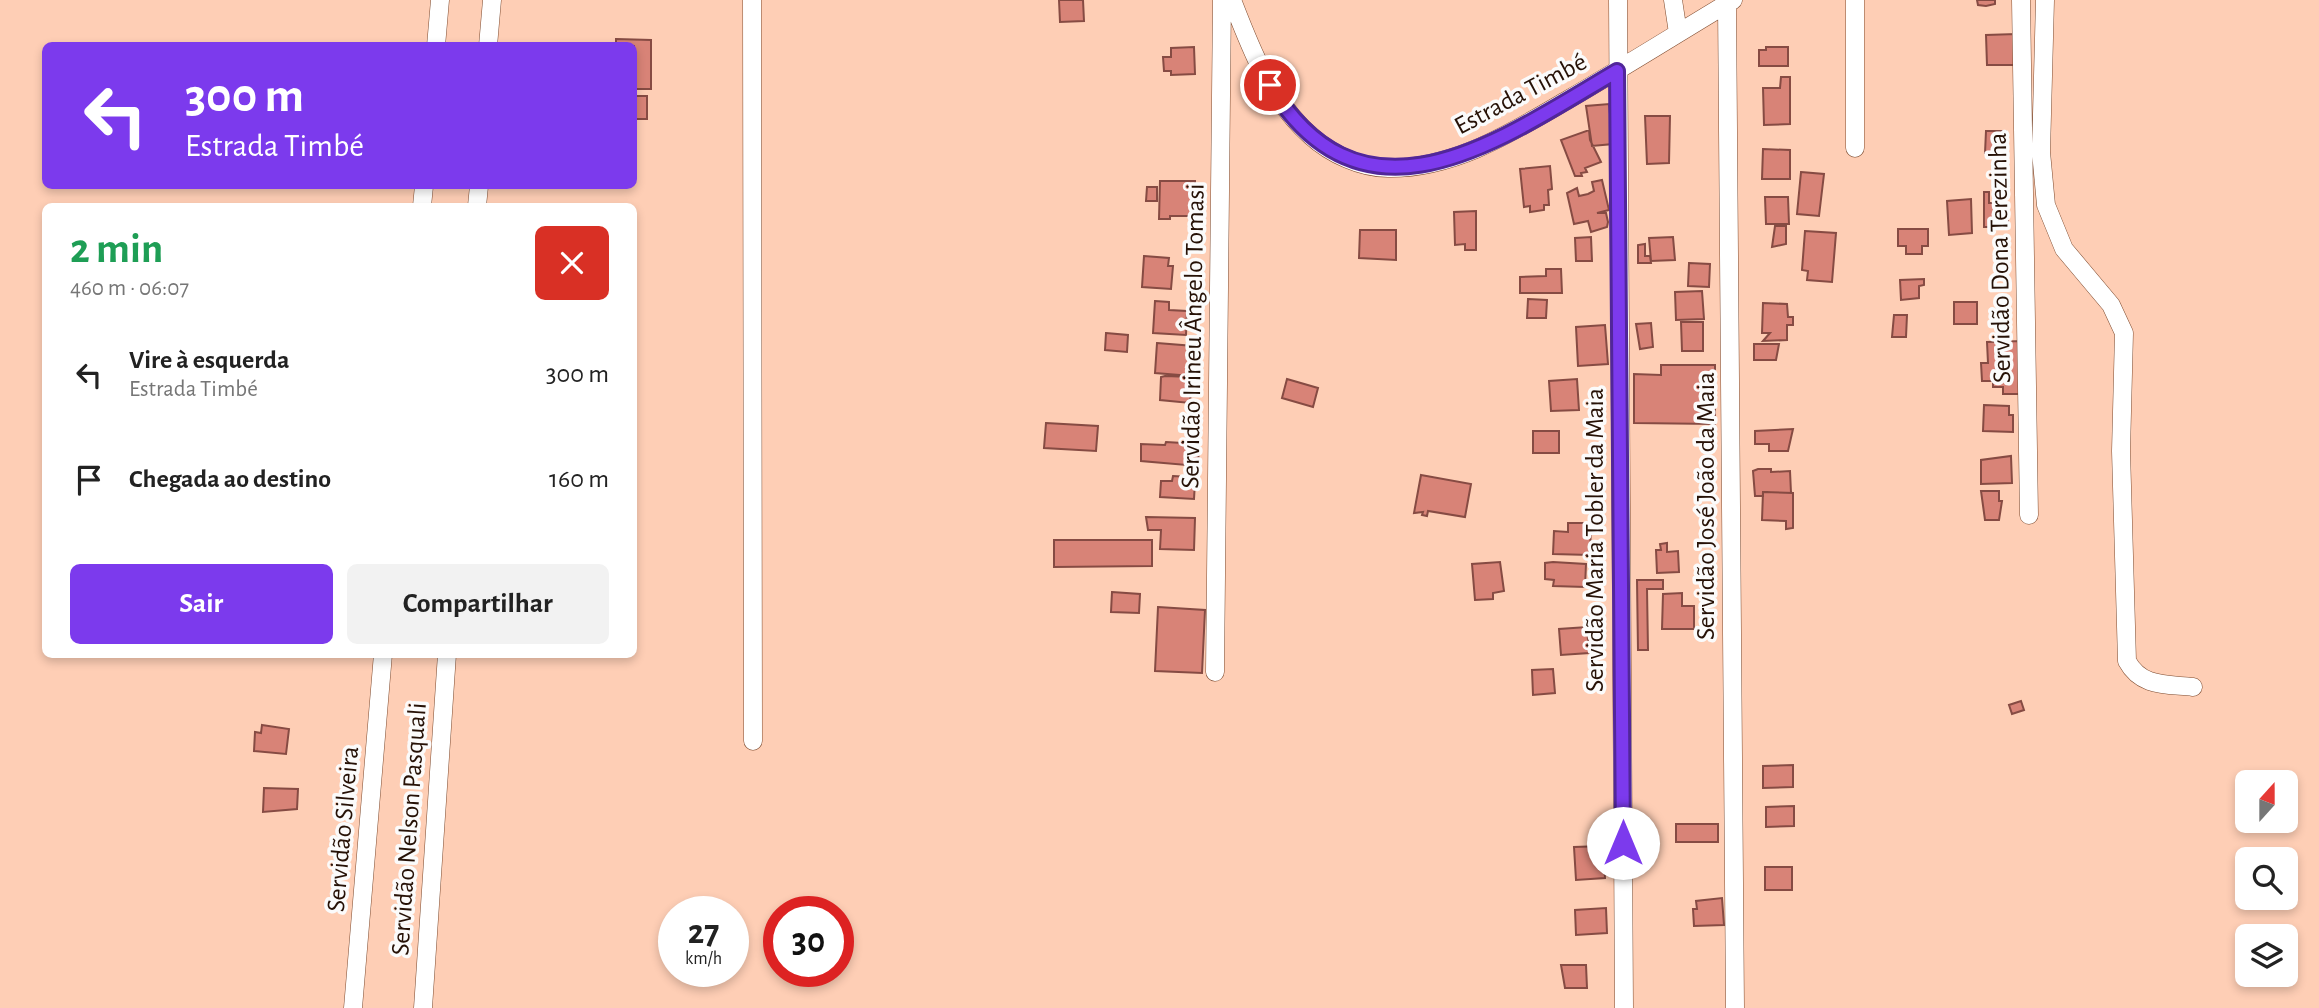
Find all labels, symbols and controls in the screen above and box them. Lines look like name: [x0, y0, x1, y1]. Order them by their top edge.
street label: Estrada Timbé: [1450, 48, 1591, 140]
pin: [1240, 55, 1300, 115]
icon: arrive: [1251, 66, 1289, 104]
icon: left: [70, 70, 161, 161]
text: 300 m: [185, 72, 304, 121]
text: Estrada Timbé: [185, 130, 364, 162]
street label: Servidão Dona Terezinha: [1985, 132, 2015, 383]
street label: Servidão Irineu Ângelo Tomasi: [1176, 183, 1209, 489]
button: close: [535, 226, 609, 300]
text: 2 min: [70, 228, 163, 270]
text: 460 m · 06:07: [70, 277, 189, 300]
text: Vire à esquerda: [129, 347, 290, 373]
icon: left: [70, 356, 108, 394]
text: 300 m: [546, 361, 609, 387]
street label: Servidão José João da Maia: [1693, 372, 1719, 640]
text: Estrada Timbé: [129, 378, 258, 401]
street label: Servidão Maria Tobler da Maia: [1582, 388, 1608, 692]
icon: arrive: [70, 461, 108, 499]
text: Chegada ao destino: [129, 466, 331, 492]
text: 160 m: [549, 466, 609, 492]
button: Sair: [70, 564, 333, 644]
button: Compartilhar: [347, 564, 609, 644]
street label: Servidão Nelson Pasquali: [387, 702, 431, 956]
street label: Servidão Silveira: [323, 745, 363, 913]
north arrow: [2235, 770, 2298, 833]
map controls: [2235, 770, 2298, 987]
position arrow: [1586, 806, 1660, 880]
button: search: [2235, 847, 2298, 910]
speed limit sign: 30: [763, 896, 854, 987]
text: 27: [688, 915, 719, 950]
button: layers: [2235, 924, 2298, 987]
text: km/h: [685, 950, 722, 968]

